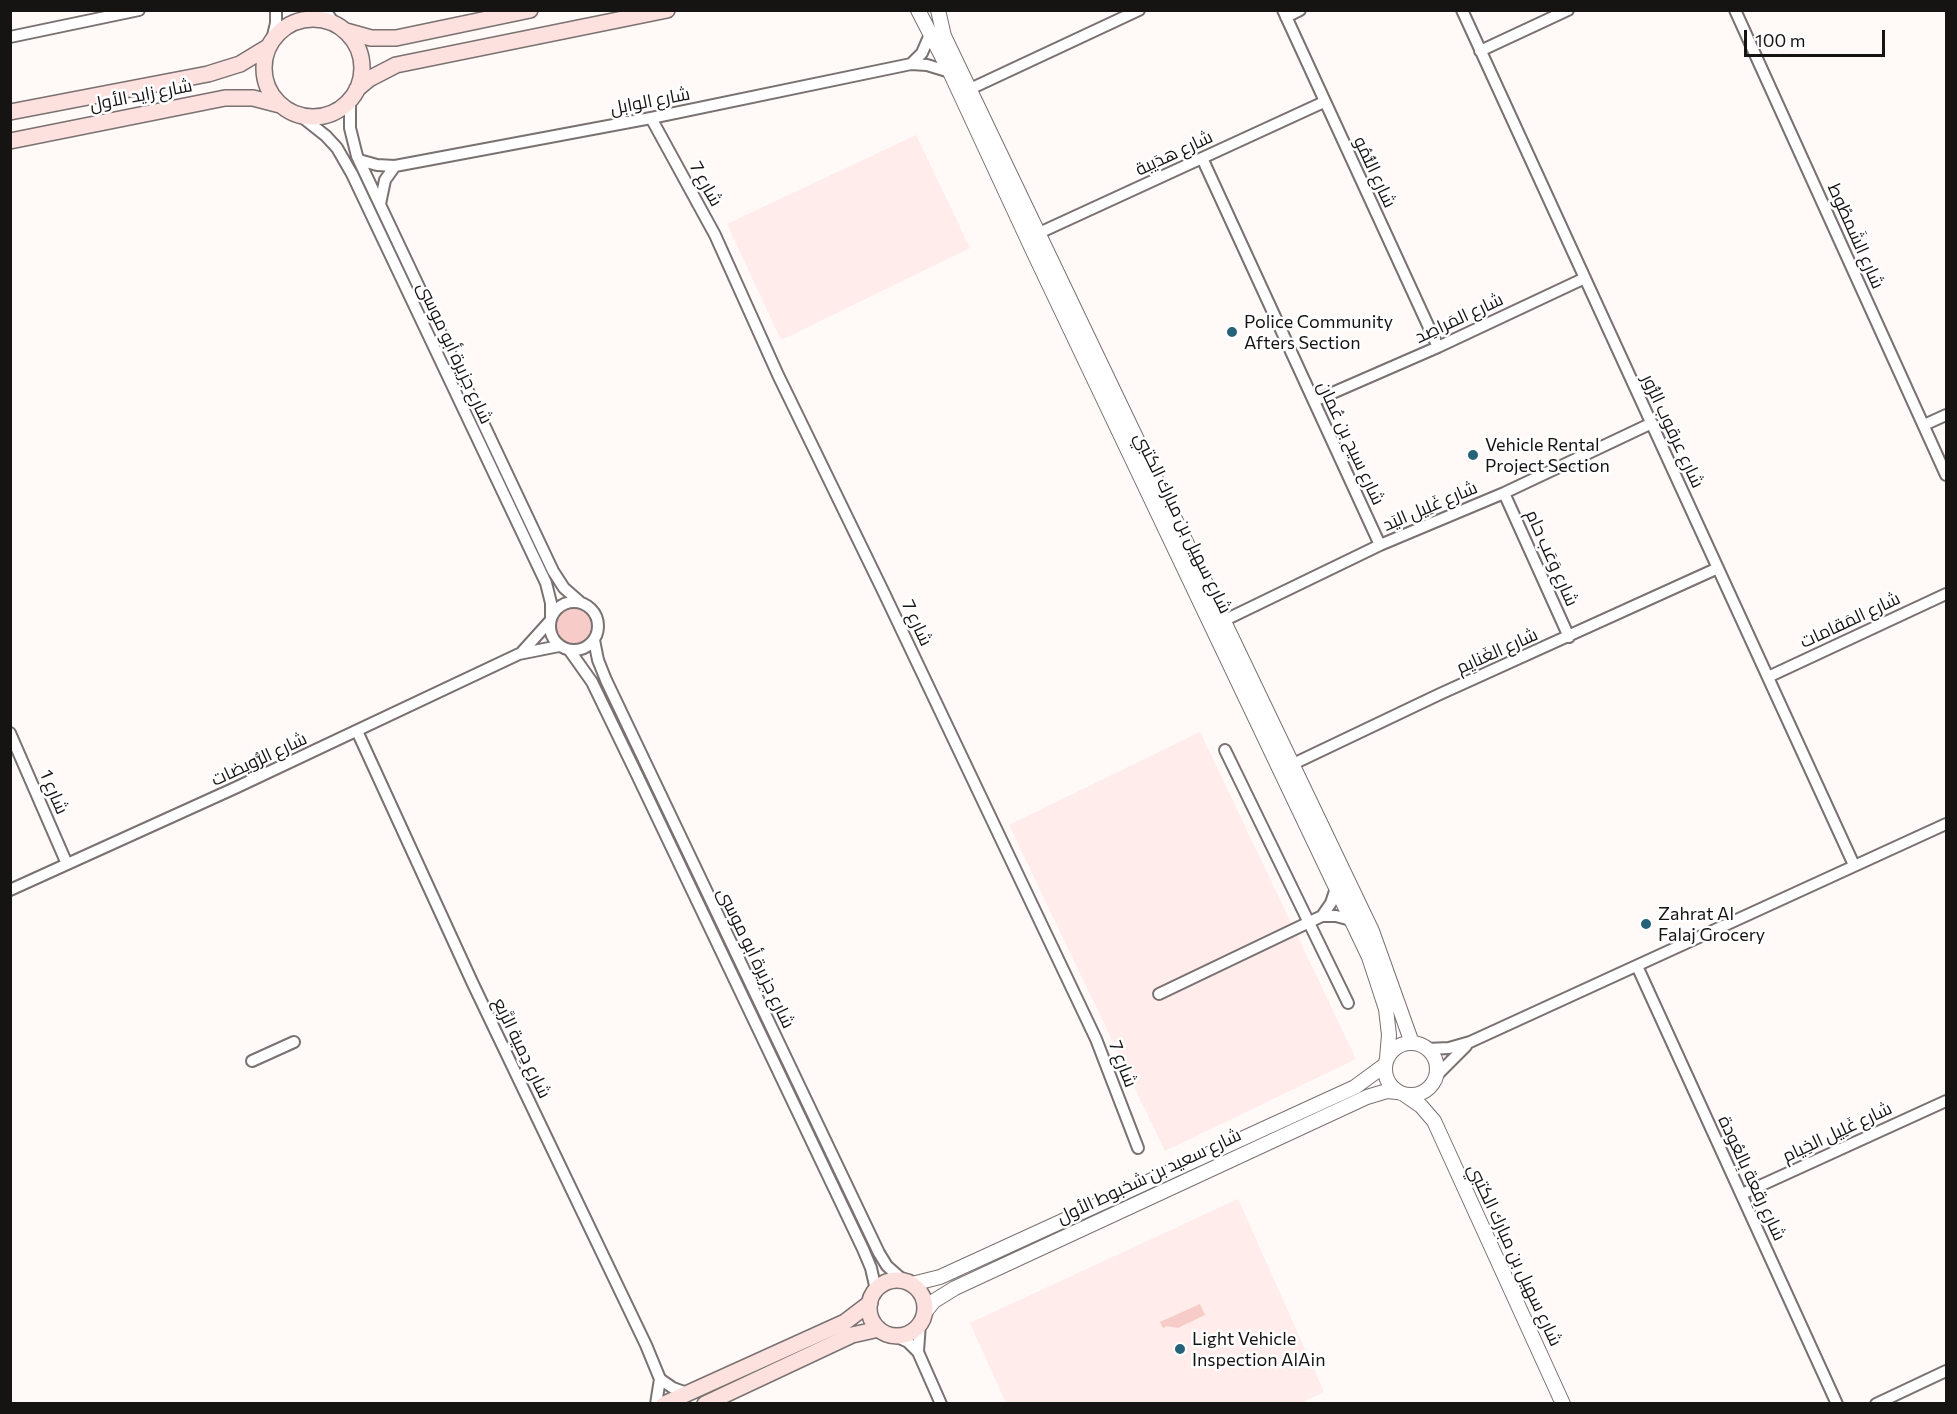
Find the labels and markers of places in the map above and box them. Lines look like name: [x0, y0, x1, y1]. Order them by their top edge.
place label: Police Community Afters Section: [1244, 311, 1393, 354]
marker: Police Community Afters Section: [1225, 325, 1239, 339]
place label: Vehicle Rental Project Section: [1485, 434, 1610, 476]
marker: Vehicle Rental Project Section: [1466, 448, 1480, 462]
place label: Zahrat Al Falaj Grocery: [1658, 903, 1765, 946]
marker: Zahrat Al Falaj Grocery: [1639, 917, 1653, 931]
place label: Light Vehicle Inspection AlAin: [1192, 1328, 1325, 1370]
marker: Light Vehicle Inspection AlAin: [1173, 1342, 1187, 1356]

